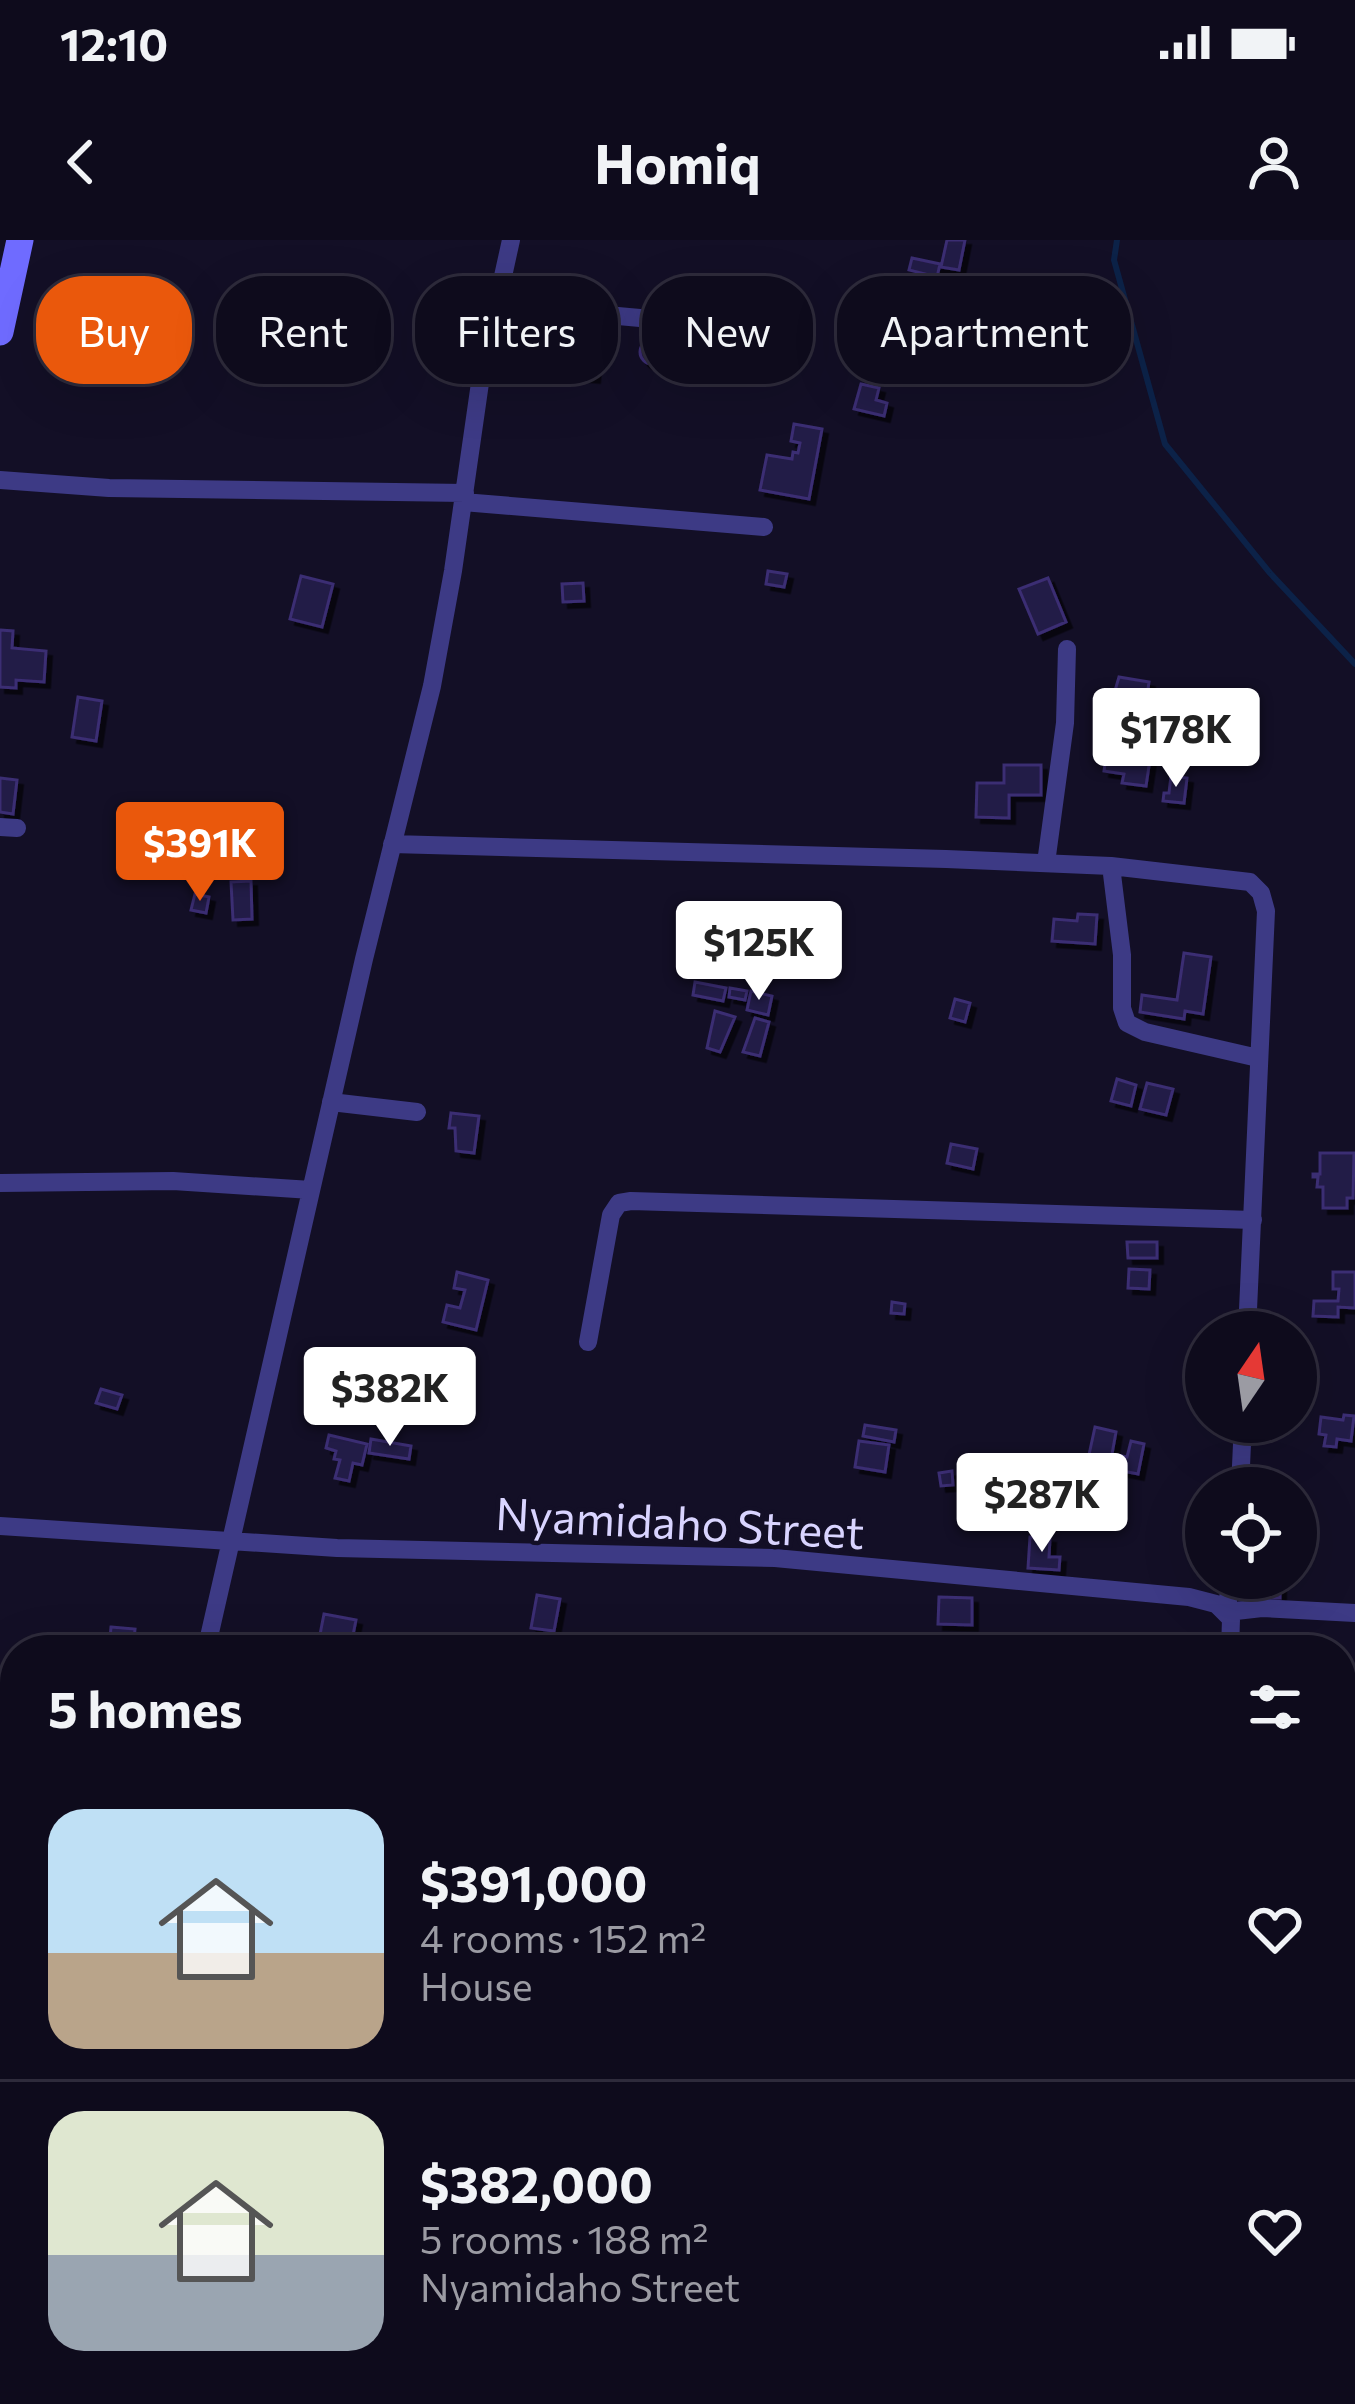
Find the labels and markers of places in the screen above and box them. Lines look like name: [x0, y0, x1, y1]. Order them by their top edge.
pin: $178K: [1092, 688, 1260, 790]
pin: $391K: [116, 802, 284, 904]
pin: $125K: [675, 901, 843, 1003]
pin: $382K: [306, 1347, 474, 1449]
pin: $287K: [958, 1453, 1126, 1555]

